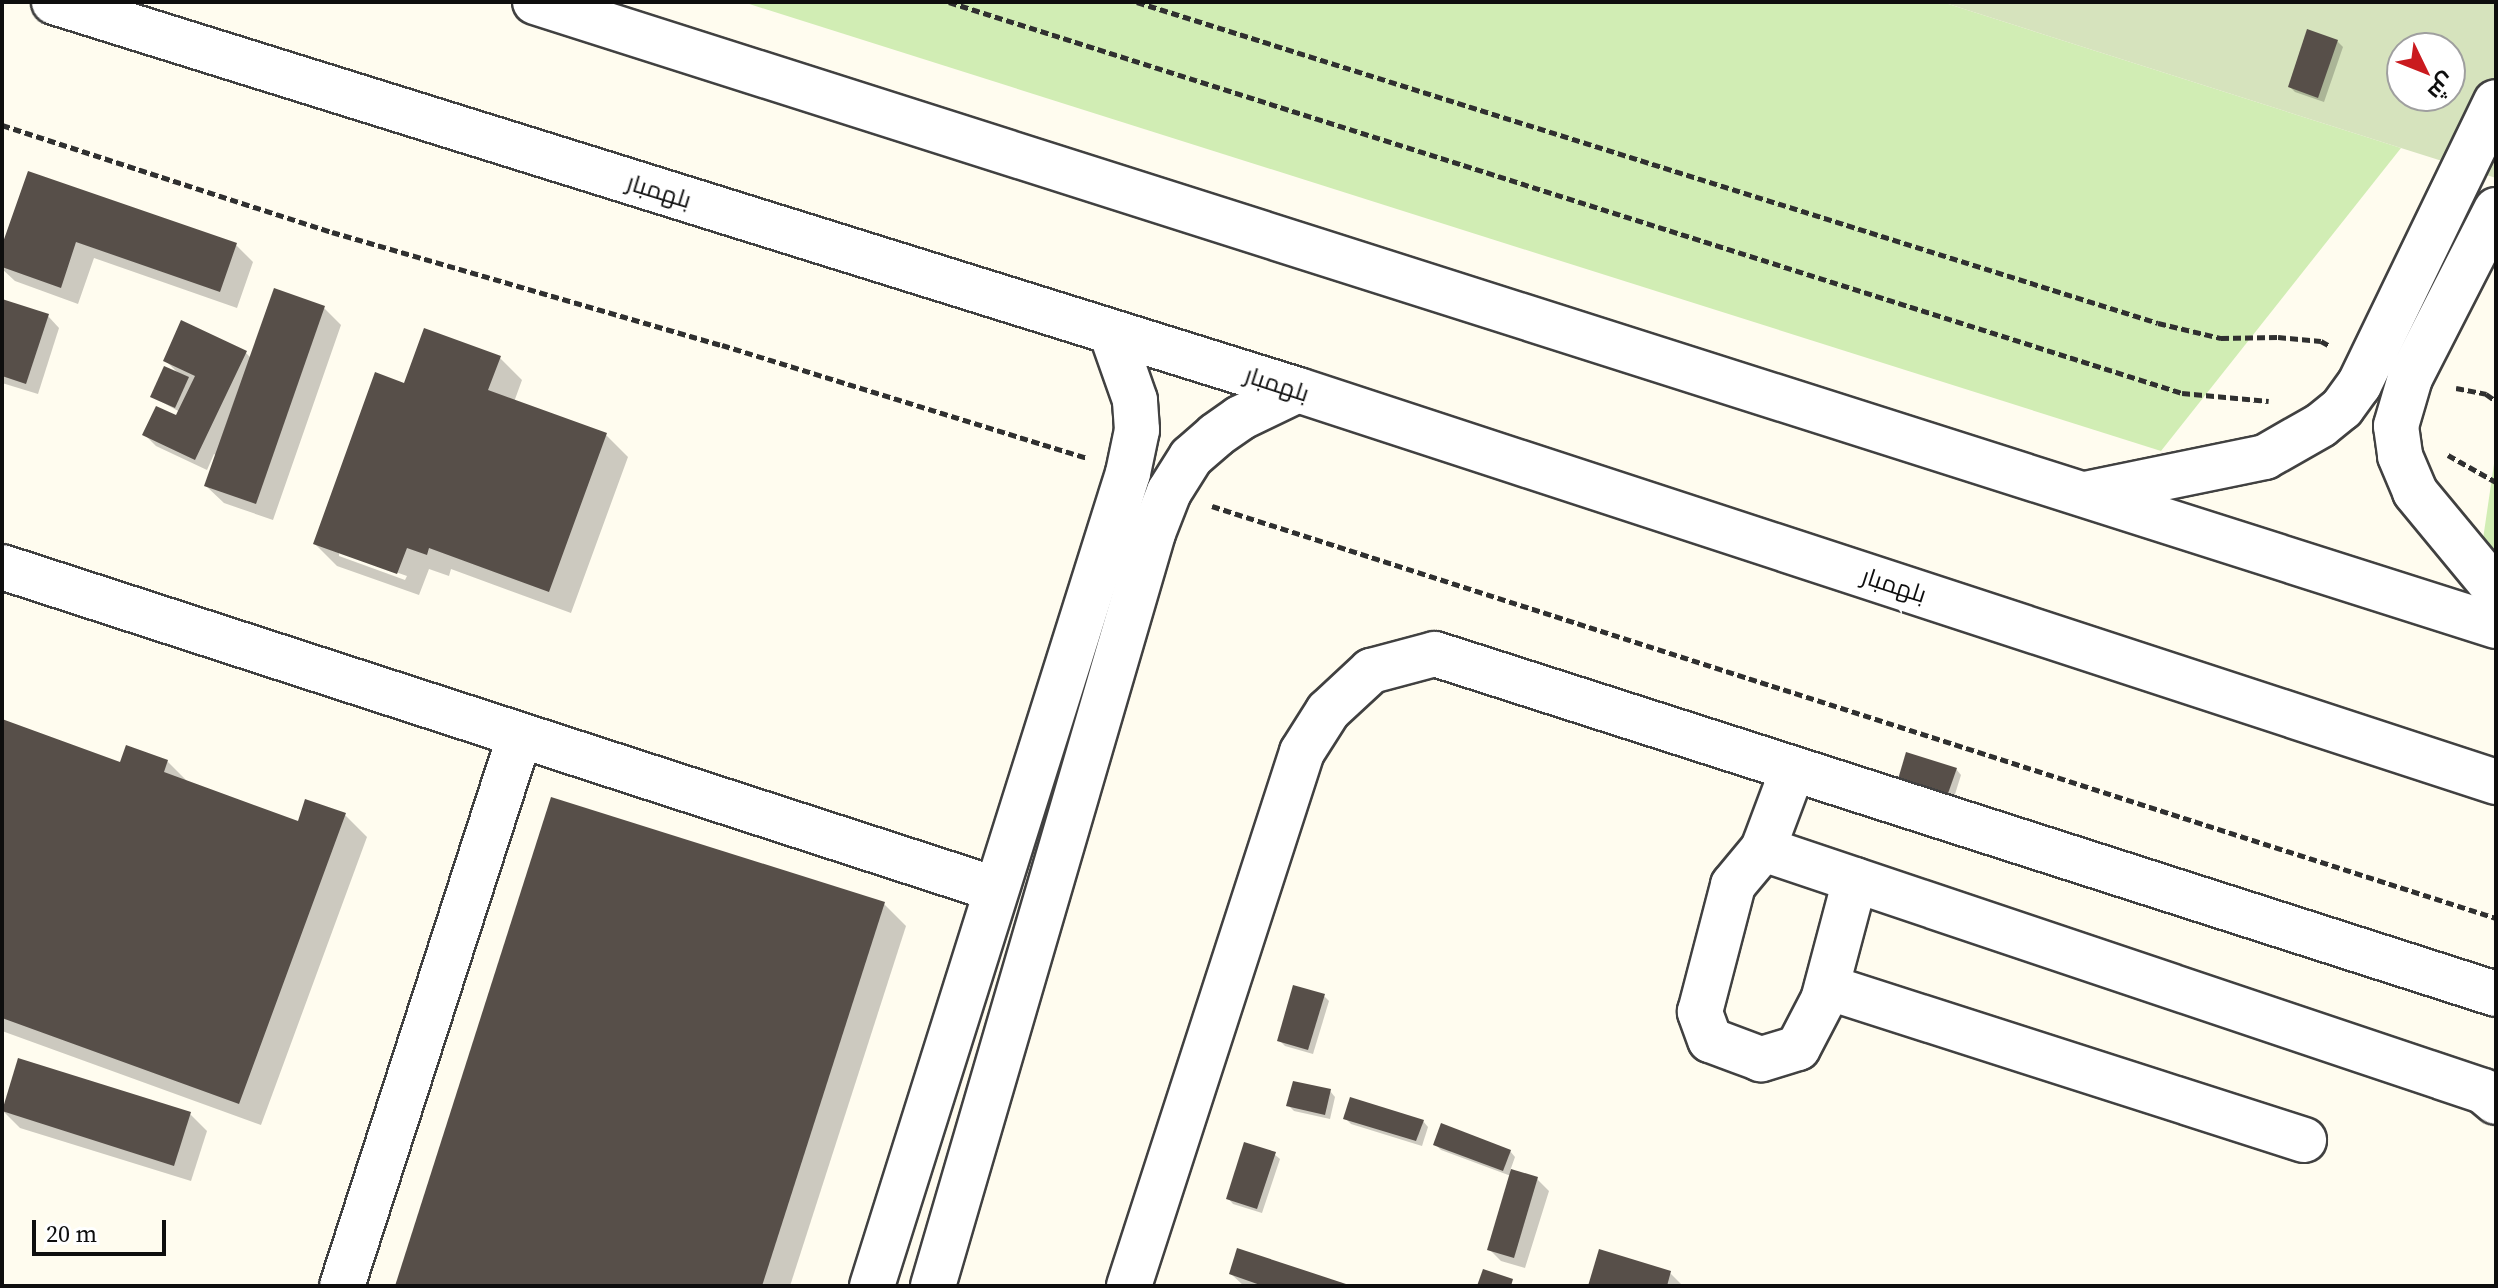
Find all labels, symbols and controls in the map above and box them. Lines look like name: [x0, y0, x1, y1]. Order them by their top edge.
north arrow: [2386, 32, 2466, 112]
text: ش: [2421, 66, 2463, 108]
street label: بلهمبار: [623, 168, 695, 214]
street label: بلهمبار: [1241, 360, 1313, 408]
street label: بلهمبار: [1858, 561, 1930, 609]
scale bar: [36, 1204, 170, 1254]
text: 20 m: [46, 1217, 97, 1250]

